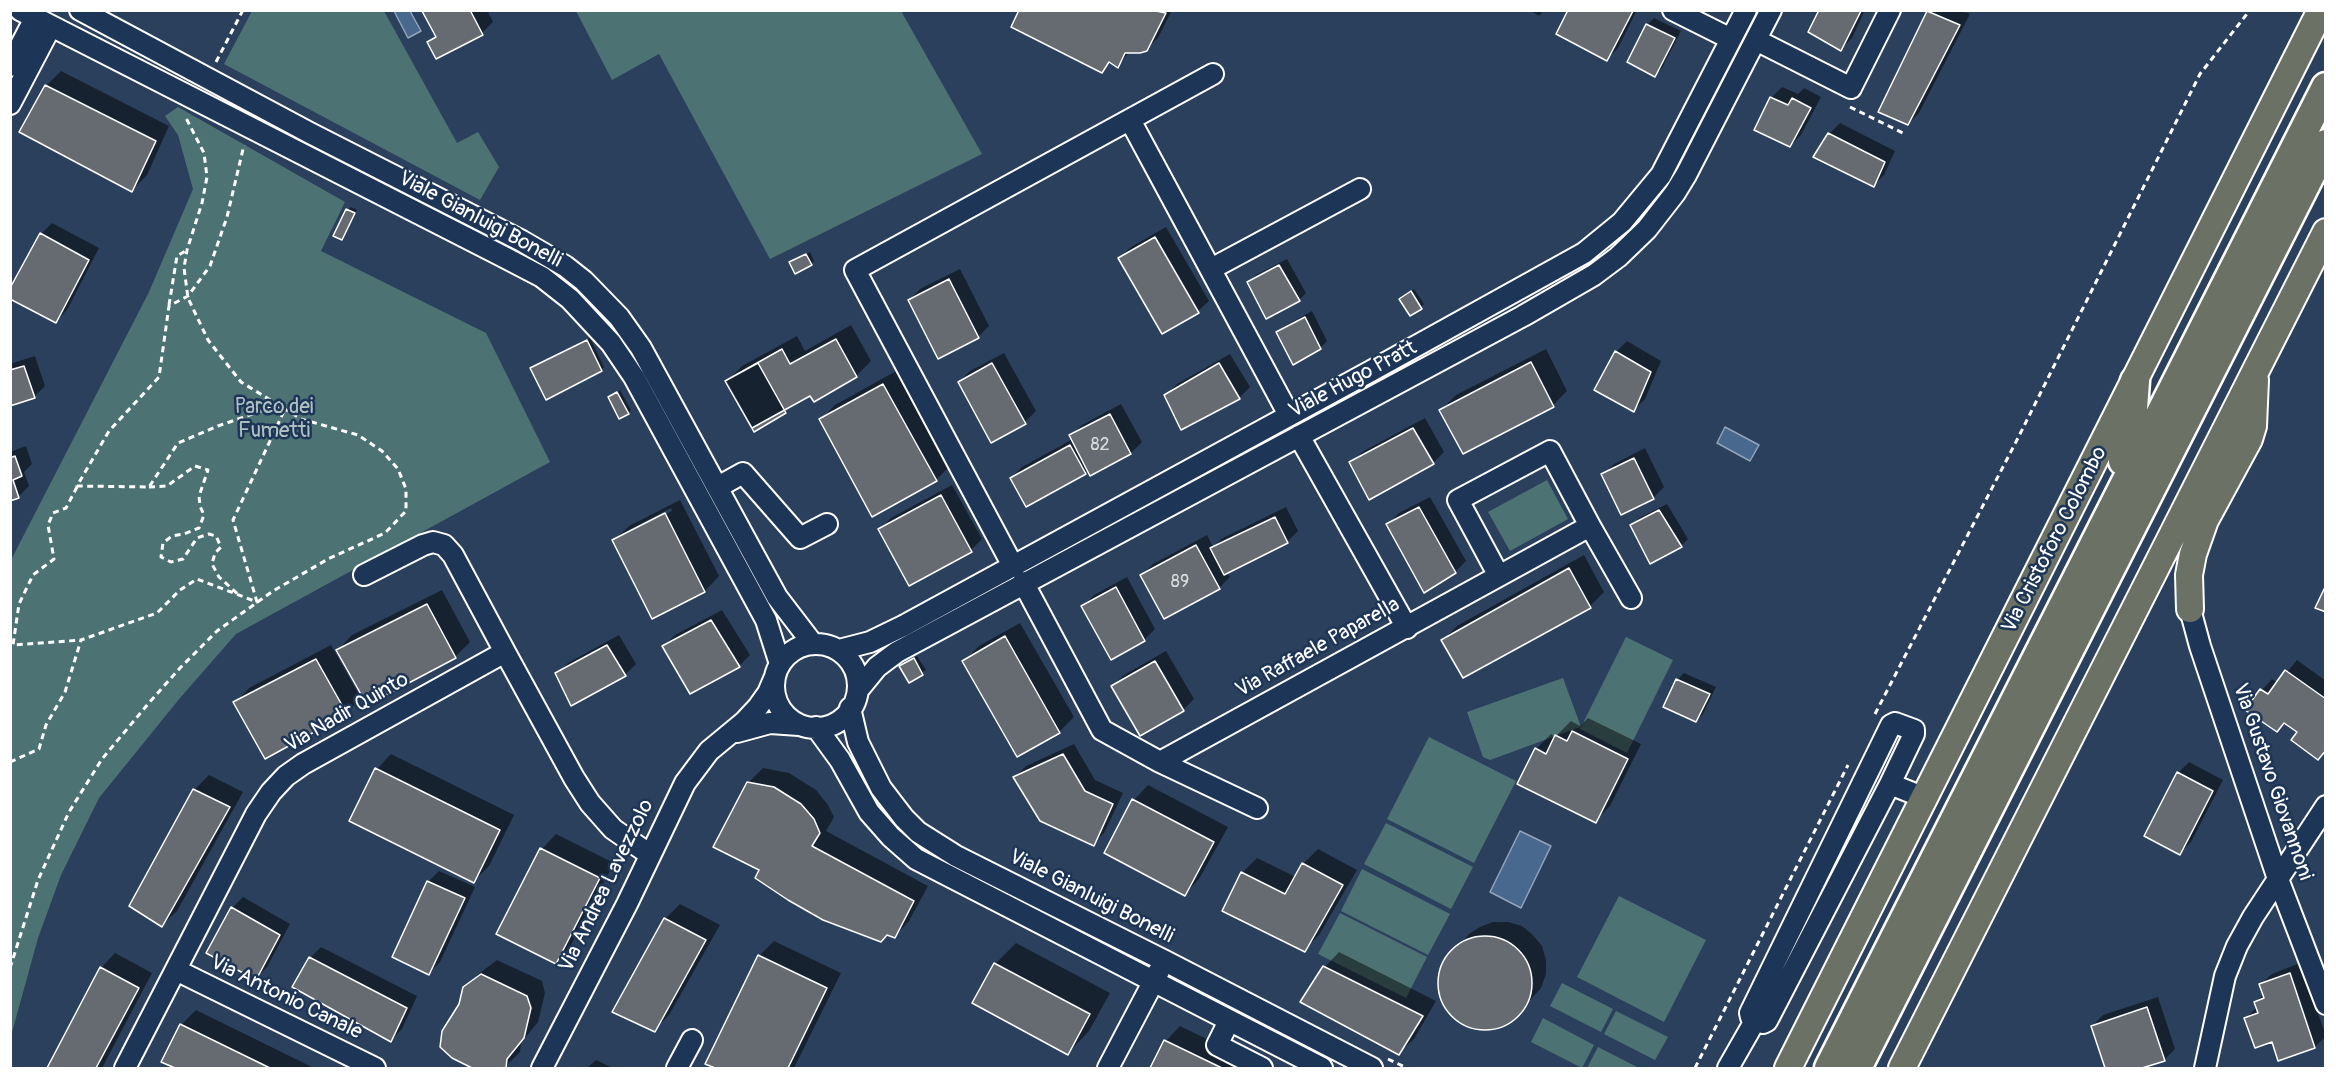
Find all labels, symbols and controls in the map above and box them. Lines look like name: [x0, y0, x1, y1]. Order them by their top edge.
street label: Viale Gianluigi Bonelli: [394, 166, 566, 274]
street label: Viale Hugo Pratt: [1285, 336, 1421, 424]
park label: Parco dei Fumetti: [234, 395, 314, 445]
house number: 82: [1090, 434, 1110, 456]
street label: Via Cristoforo Colombo: [1997, 443, 2113, 637]
house number: 89: [1171, 571, 1189, 593]
street label: Via Raffaele Paparella: [1232, 592, 1404, 704]
street label: Via Nadir Quinto: [281, 667, 413, 759]
street label: Via Gustavo Giovannoni: [2226, 680, 2318, 884]
street label: Via Andrea Lavezzolo: [554, 796, 660, 976]
street label: Viale Gianluigi Bonelli: [1004, 845, 1178, 949]
street label: Via Antonio Canale: [206, 950, 366, 1046]

